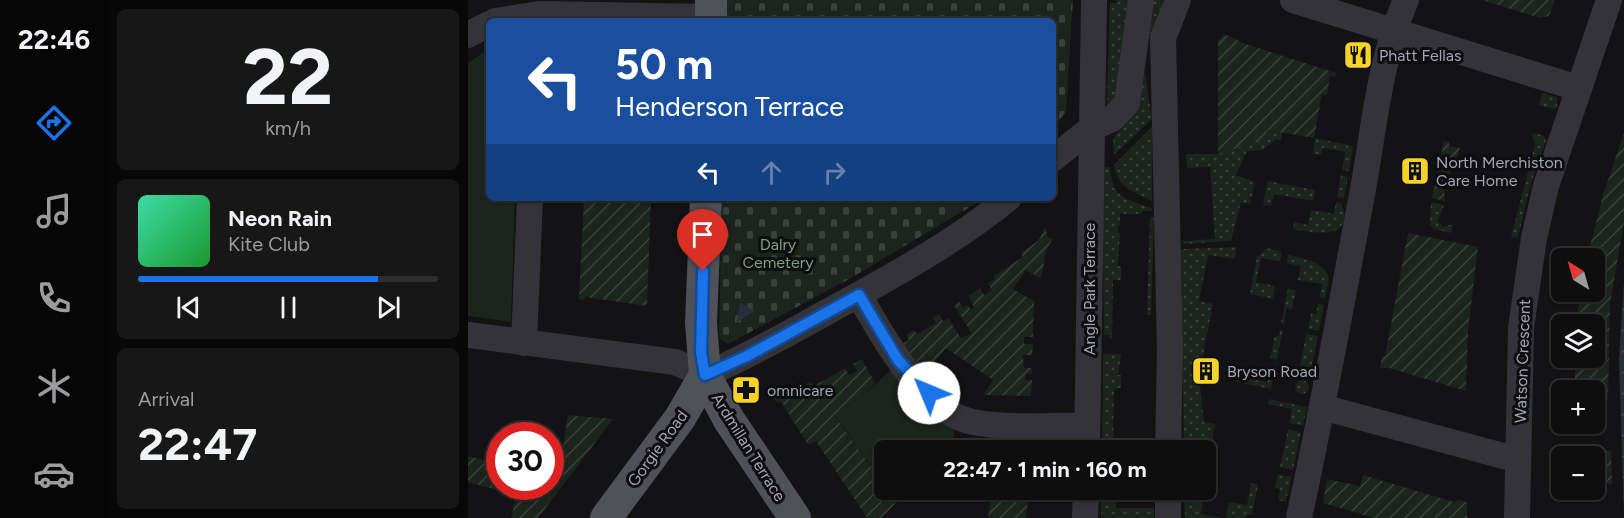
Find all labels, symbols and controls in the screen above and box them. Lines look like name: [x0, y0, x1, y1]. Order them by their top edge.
text: 22:46: [18, 23, 90, 56]
text: 22: [243, 30, 333, 124]
text: 50 m: [615, 39, 713, 90]
restaurant icon: Phatt Fellas: [1342, 39, 1374, 71]
icon: left: [516, 42, 594, 120]
place label: Phatt Fellas: [1379, 46, 1461, 65]
text: Henderson Terrace: [615, 90, 844, 123]
icon: directions: [33, 102, 75, 144]
text: km/h: [265, 116, 311, 140]
place label: North Merchiston Care Home: [1436, 153, 1563, 190]
building icon: North Merchiston Care Home: [1399, 155, 1431, 187]
icon: left: [692, 156, 725, 189]
icon: ahead: [755, 156, 788, 189]
icon: right: [818, 156, 851, 189]
icon: music: [33, 190, 75, 232]
text: Neon Rain: [228, 205, 332, 232]
pin: [677, 209, 728, 271]
icon: arrive: [686, 218, 719, 251]
street label: Angle Park Terrace: [1080, 222, 1099, 355]
text: Kite Club: [228, 232, 310, 256]
park label: Dalry Cemetery: [742, 235, 814, 272]
north arrow: [1551, 248, 1605, 302]
map controls: [1551, 248, 1605, 500]
icon: phone: [33, 277, 75, 319]
icon: previous: [172, 291, 205, 324]
icon: pause: [272, 291, 305, 324]
icon: next: [372, 291, 405, 324]
street label: Watson Crescent: [1511, 299, 1534, 423]
button: layers: [1551, 314, 1605, 368]
building icon: Bryson Road: [1190, 355, 1222, 387]
position arrow: [897, 361, 961, 425]
place label: Bryson Road: [1227, 362, 1317, 381]
icon: climate: [33, 365, 75, 407]
pharmacy icon: omnicare: [730, 374, 762, 406]
button: +: [1551, 380, 1605, 434]
place label: omnicare: [767, 381, 834, 400]
text: Arrival: [138, 387, 194, 411]
street label: Ardmillan Terrace: [708, 390, 790, 505]
street label: Gorgie Road: [623, 407, 691, 490]
text: 22:47: [138, 417, 257, 471]
speed limit sign: 30: [486, 422, 564, 500]
button: −: [1551, 446, 1605, 500]
icon: car: [33, 453, 75, 495]
text: 22:47 · 1 min · 160 m: [943, 456, 1147, 483]

